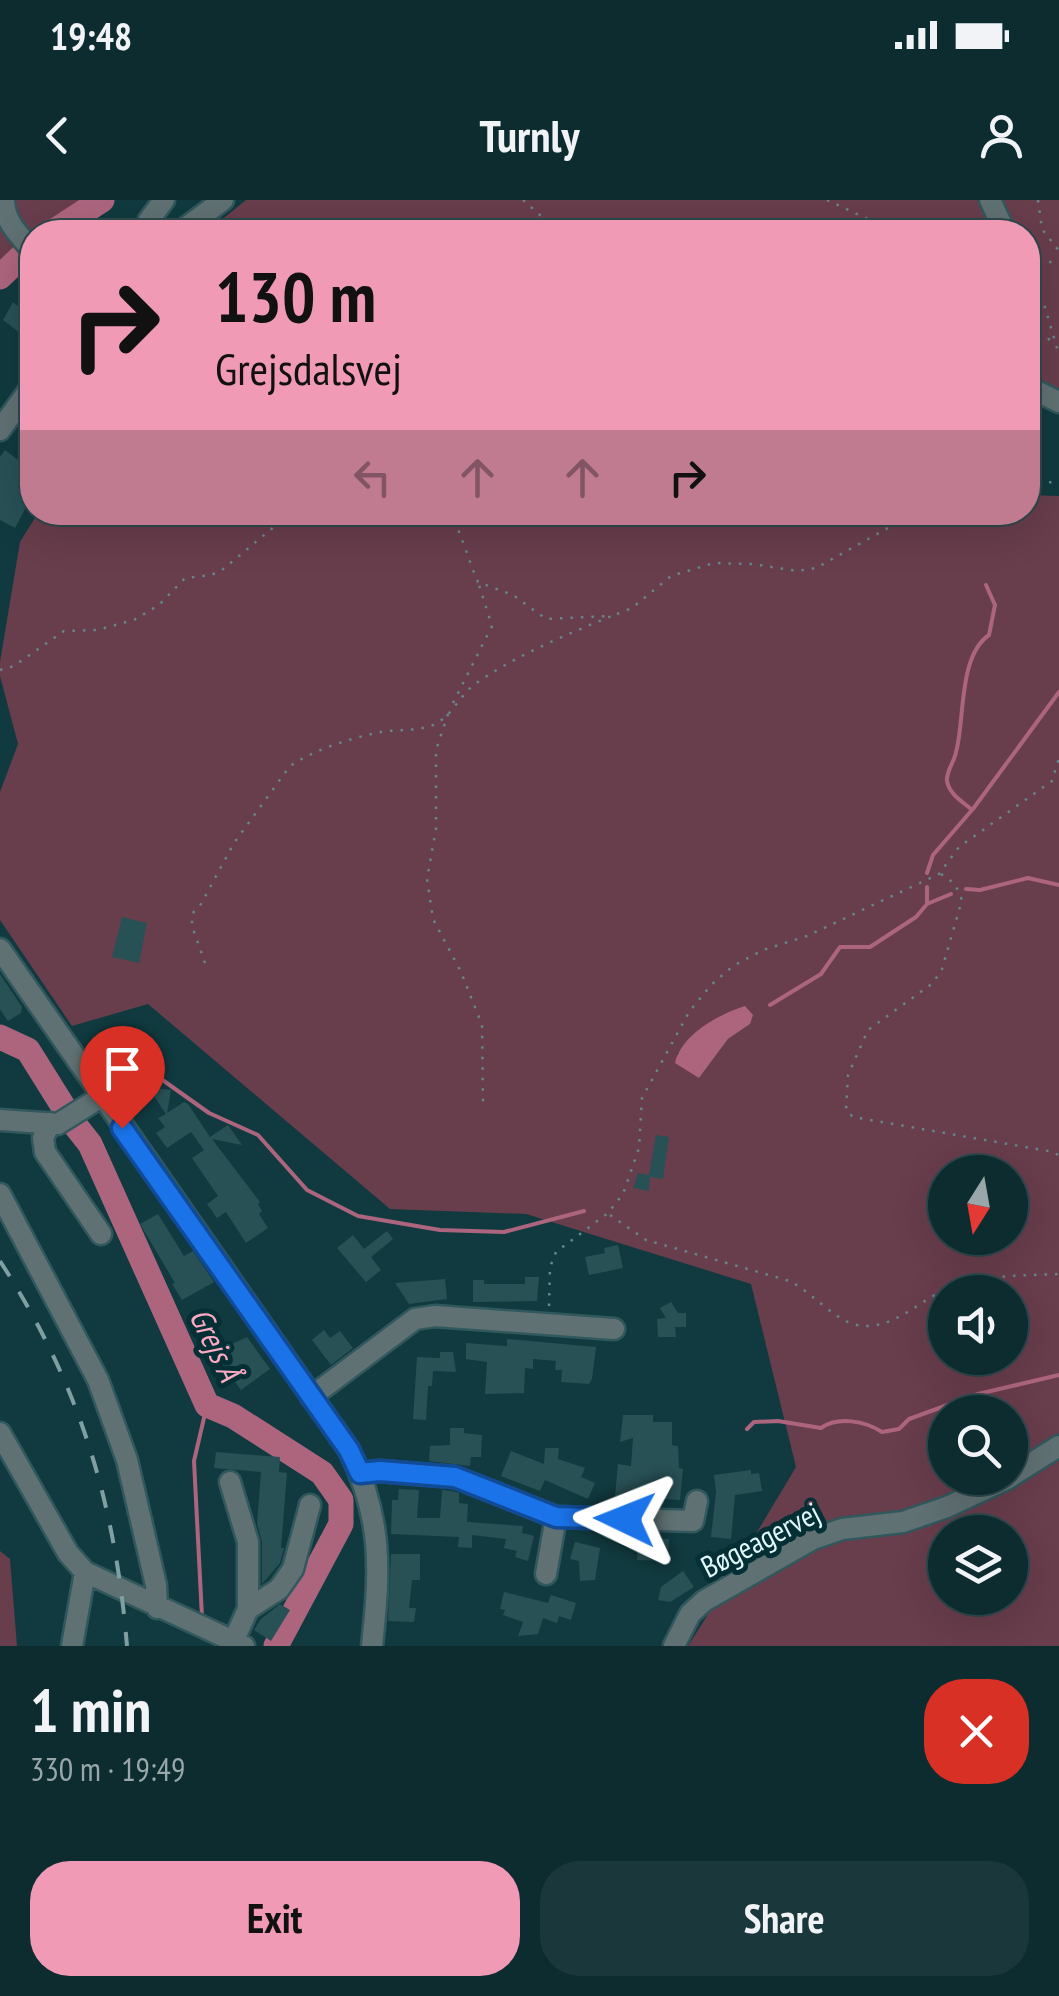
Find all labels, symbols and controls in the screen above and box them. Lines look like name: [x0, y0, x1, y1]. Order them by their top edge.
text: 19:48: [50, 11, 132, 60]
text: Turnly: [480, 106, 579, 164]
icon: back: [30, 108, 85, 163]
icon: person: [974, 108, 1029, 163]
text: 130 m: [215, 251, 376, 341]
icon: right: [50, 260, 180, 390]
text: Grejsdalsvej: [215, 339, 402, 397]
icon: left: [345, 450, 400, 505]
icon: ahead: [450, 450, 505, 505]
icon: ahead: [555, 450, 610, 505]
icon: right: [660, 450, 715, 505]
pin: [80, 1026, 165, 1129]
icon: arrive: [95, 1041, 150, 1096]
north arrow: [928, 1155, 1028, 1255]
map controls: [928, 1155, 1028, 1615]
button: sound: [928, 1275, 1028, 1375]
water label: Grejs Å: [180, 1300, 252, 1389]
button: search: [928, 1395, 1028, 1495]
position arrow: [573, 1467, 677, 1571]
street label: Bøgeagervej: [694, 1492, 826, 1586]
button: layers: [928, 1515, 1028, 1615]
text: 1 min: [30, 1671, 151, 1749]
button: close: [924, 1679, 1029, 1784]
text: 330 m · 19:49: [30, 1748, 185, 1790]
button: Exit: [30, 1861, 520, 1976]
button: Share: [540, 1861, 1029, 1976]

